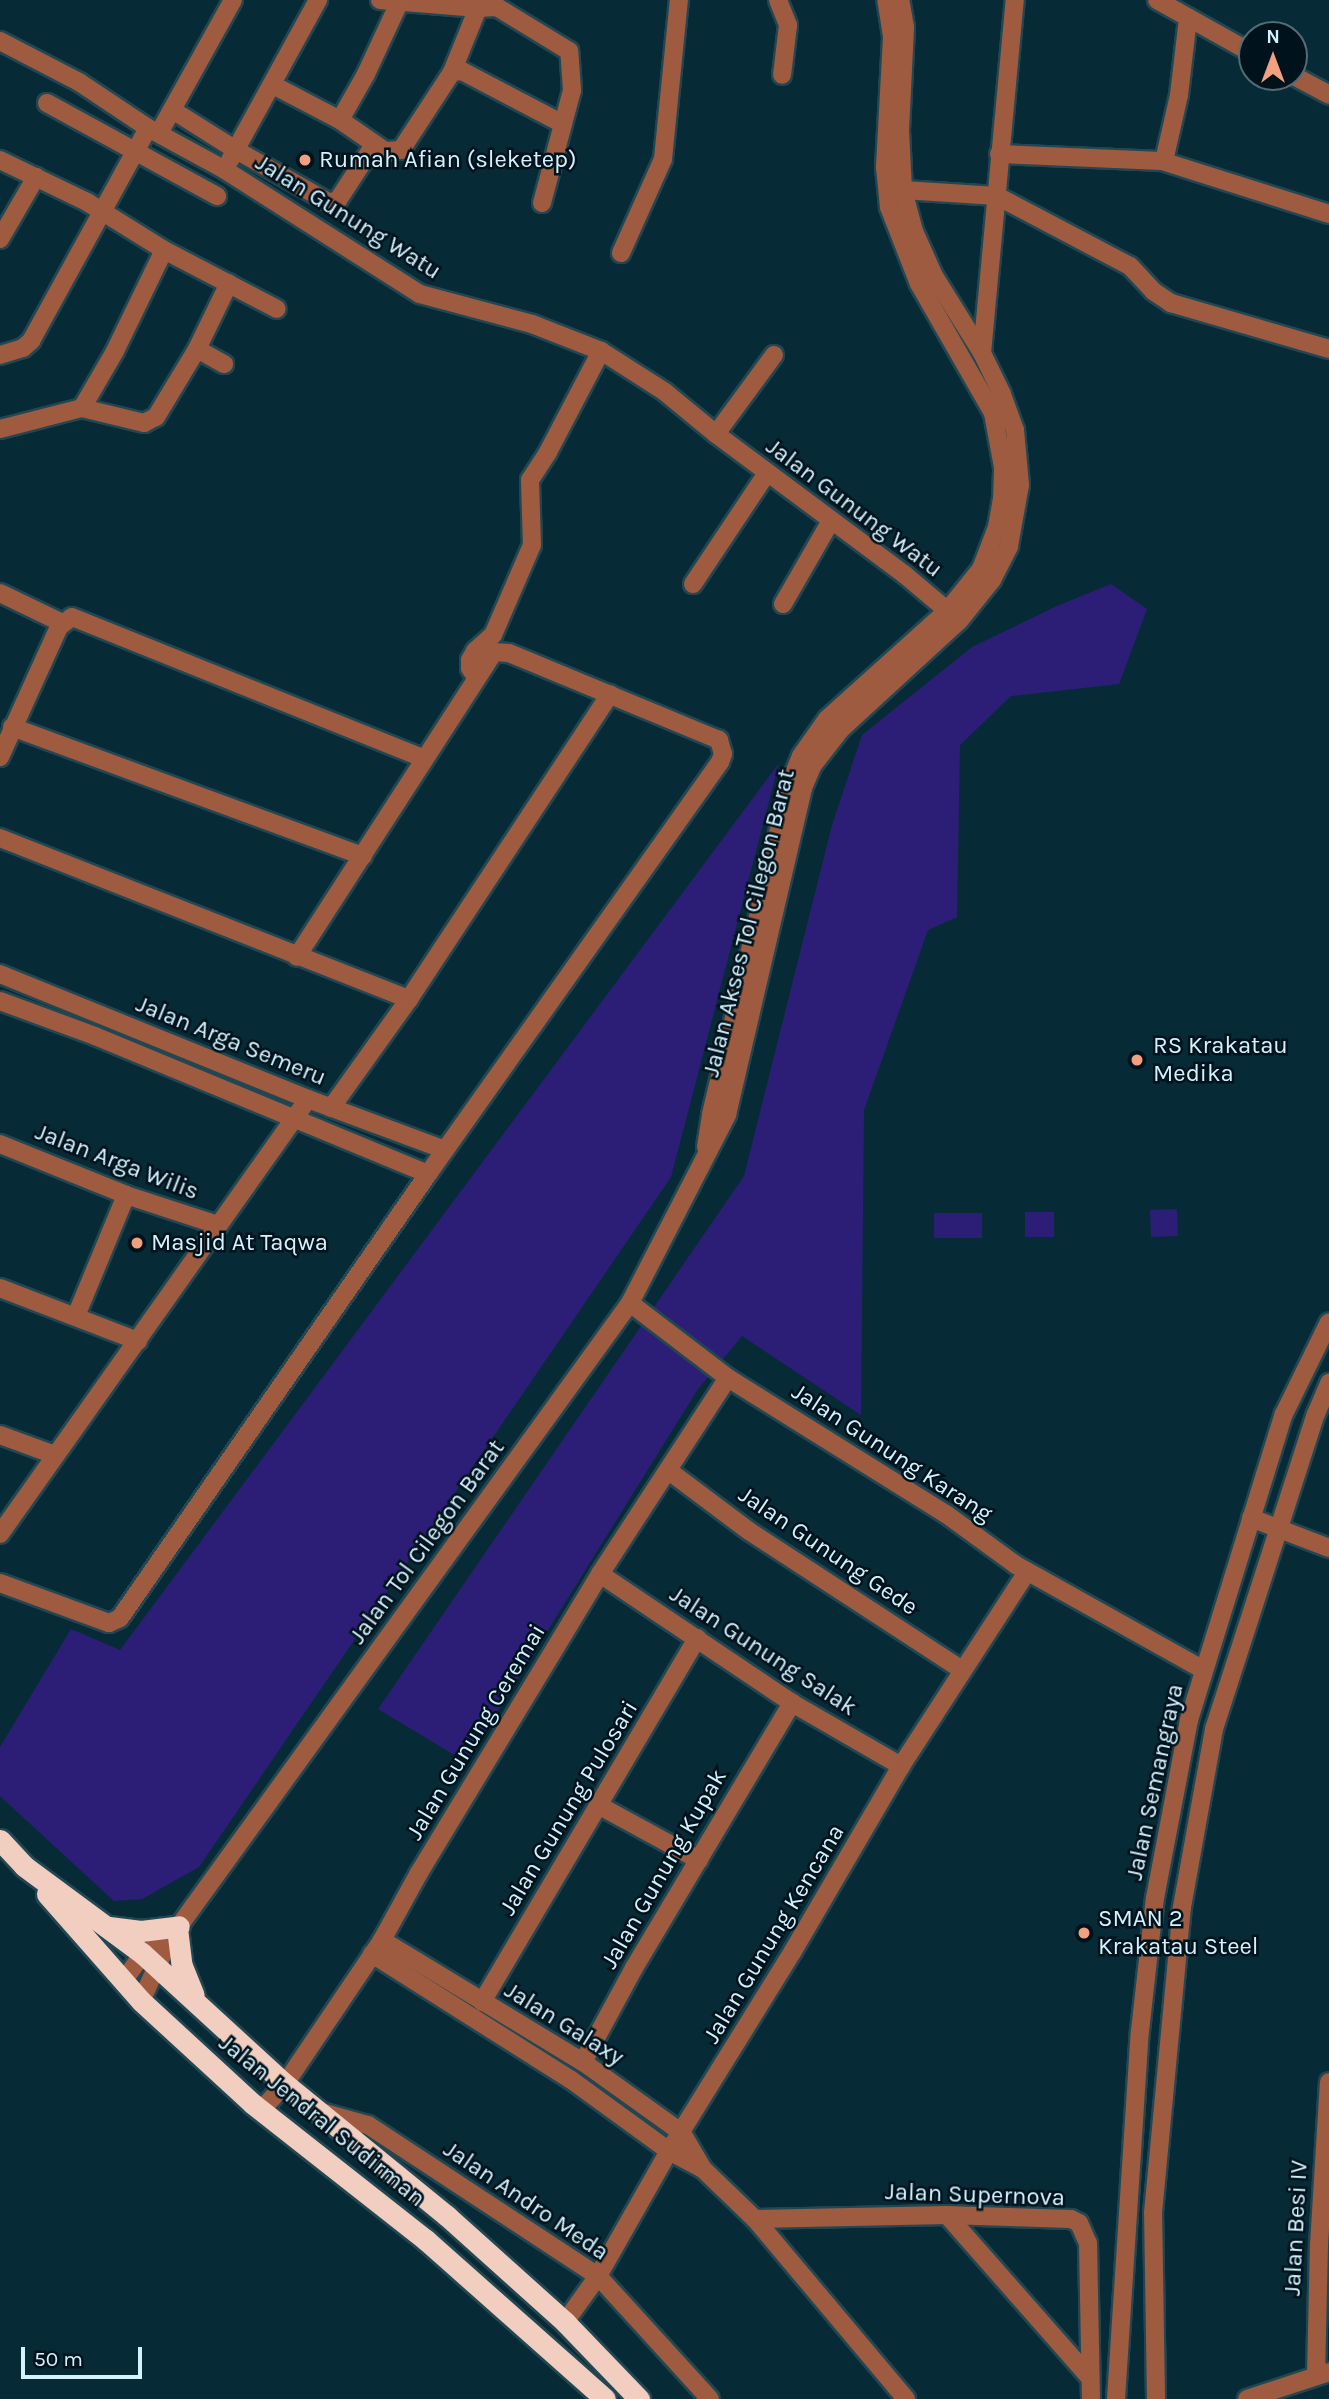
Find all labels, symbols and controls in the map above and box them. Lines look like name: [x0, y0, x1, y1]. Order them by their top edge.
north arrow: [1238, 21, 1308, 91]
text: N: [1266, 26, 1280, 48]
place label: Rumah Afian (sleketep): [319, 146, 577, 174]
street label: Jalan Gunung Watu: [250, 148, 446, 286]
marker: Rumah Afian (sleketep): [297, 152, 313, 168]
street label: Jalan Gunung Watu: [760, 432, 948, 584]
street label: Jalan Akses Tol Cilegon Barat: [697, 766, 801, 1080]
street label: Jalan Arga Semeru: [132, 990, 330, 1092]
place label: RS Krakatau Medika: [1153, 1032, 1288, 1088]
marker: RS Krakatau Medika: [1127, 1050, 1147, 1070]
street label: Jalan Arga Wilis: [31, 1118, 203, 1206]
place label: Masjid At Taqwa: [151, 1229, 328, 1257]
marker: Masjid At Taqwa: [129, 1235, 145, 1251]
street label: Jalan Gunung Karang: [786, 1377, 998, 1529]
street label: Jalan Tol Cilegon Barat: [343, 1434, 511, 1650]
street label: Jalan Gunung Gede: [733, 1480, 923, 1622]
street label: Jalan Gunung Salak: [664, 1580, 862, 1722]
street label: Jalan Gunung Ceremai: [400, 1619, 552, 1845]
street label: Jalan Semangraya: [1120, 1681, 1190, 1883]
street label: Jalan Gunung Pulosari: [494, 1696, 644, 1920]
street label: Jalan Gunung Kupak: [595, 1764, 733, 1974]
street label: Jalan Gunung Kencana: [697, 1819, 851, 2049]
place label: SMAN 2 Krakatau Steel: [1098, 1905, 1259, 1961]
marker: SMAN 2 Krakatau Steel: [1076, 1925, 1092, 1941]
street label: Jalan Galaxy: [499, 1976, 629, 2072]
street label: Jalan Jendral Sudirman: [213, 2029, 431, 2213]
street label: Jalan Andro Meda: [438, 2135, 614, 2267]
street label: Jalan Besi IV: [1278, 2159, 1314, 2297]
street label: Jalan Supernova: [885, 2177, 1065, 2213]
scale bar: [24, 2332, 145, 2376]
text: 50 m: [34, 2347, 83, 2371]

